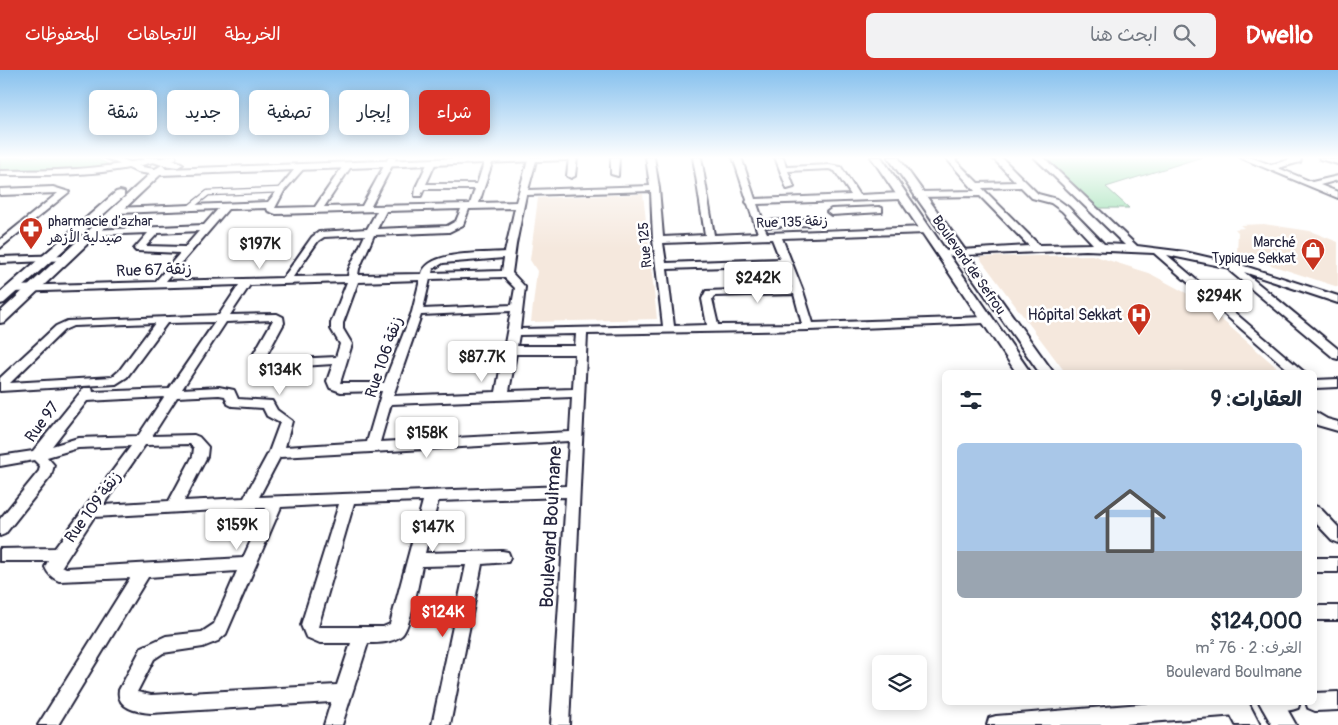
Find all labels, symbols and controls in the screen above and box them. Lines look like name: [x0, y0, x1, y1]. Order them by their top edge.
search box: [866, 13, 1216, 58]
icon: search: [1170, 21, 1198, 49]
text: Dwello: [1246, 21, 1313, 50]
text: المحفوظات: [25, 23, 99, 46]
text: الاتجاهات: [127, 23, 197, 46]
text: الخريطة: [225, 23, 281, 46]
text: ابحث هنا: [1090, 23, 1158, 47]
chip: شقة: [89, 90, 157, 135]
chip: جديد: [167, 90, 239, 135]
chip: تصفية: [249, 90, 329, 135]
chip: إيجار: [339, 90, 409, 135]
chip: شراء: [419, 90, 490, 135]
street label: Rue 135 زنقة: [756, 212, 828, 232]
street label: Boulevard de Sefrou: [928, 212, 1010, 318]
place label: pharmacie d'azhar صيدلية الأزهر: [47, 213, 153, 246]
pharmacy icon: pharmacie d'azhar صيدلية الأزهر: [18, 216, 44, 250]
street label: Rue 125: [635, 221, 655, 269]
pin: $197K: [225, 228, 295, 270]
text: $197K: [239, 234, 281, 254]
place label: Marché Typique Sekkat: [1212, 234, 1296, 267]
shop icon: Marché Typique Sekkat: [1300, 237, 1326, 271]
street label: Rue 67 زنقة: [116, 259, 192, 281]
pin: $242K: [723, 262, 793, 304]
text: $242K: [735, 268, 781, 288]
pin: $294K: [1184, 280, 1254, 322]
text: $294K: [1197, 286, 1241, 306]
hospital icon: Hôpital Sekkat: [1126, 302, 1152, 336]
place label: Hôpital Sekkat: [1028, 305, 1123, 325]
street label: Rue 106 زنقة: [361, 314, 407, 400]
pin: $87.7K: [441, 340, 523, 383]
text: $87.7K: [459, 347, 505, 367]
pin: $134K: [245, 354, 315, 396]
text: $134K: [259, 360, 301, 380]
icon: filters: [957, 386, 985, 414]
text: العقارات: 9: [1211, 386, 1302, 413]
street label: Rue 97: [21, 397, 64, 446]
pin: $158K: [392, 416, 462, 459]
text: $158K: [406, 423, 448, 443]
street label: Boulevard Boulmane: [535, 445, 567, 608]
street label: Rue 109 زنقة: [60, 467, 126, 547]
icon: home: [1085, 476, 1175, 566]
pin: $159K: [202, 508, 272, 551]
pin: $147K: [398, 510, 468, 553]
text: $159K: [216, 515, 258, 535]
text: $147K: [412, 517, 454, 537]
pin: $124K: [408, 596, 478, 638]
text: $124K: [422, 602, 464, 622]
text: $124,000: [1210, 608, 1302, 635]
text: الغرف: 2 · 76 m²: [1195, 638, 1302, 658]
map controls: [872, 655, 927, 710]
button: layers: [872, 655, 927, 710]
text: Boulevard Boulmane: [1166, 662, 1302, 682]

